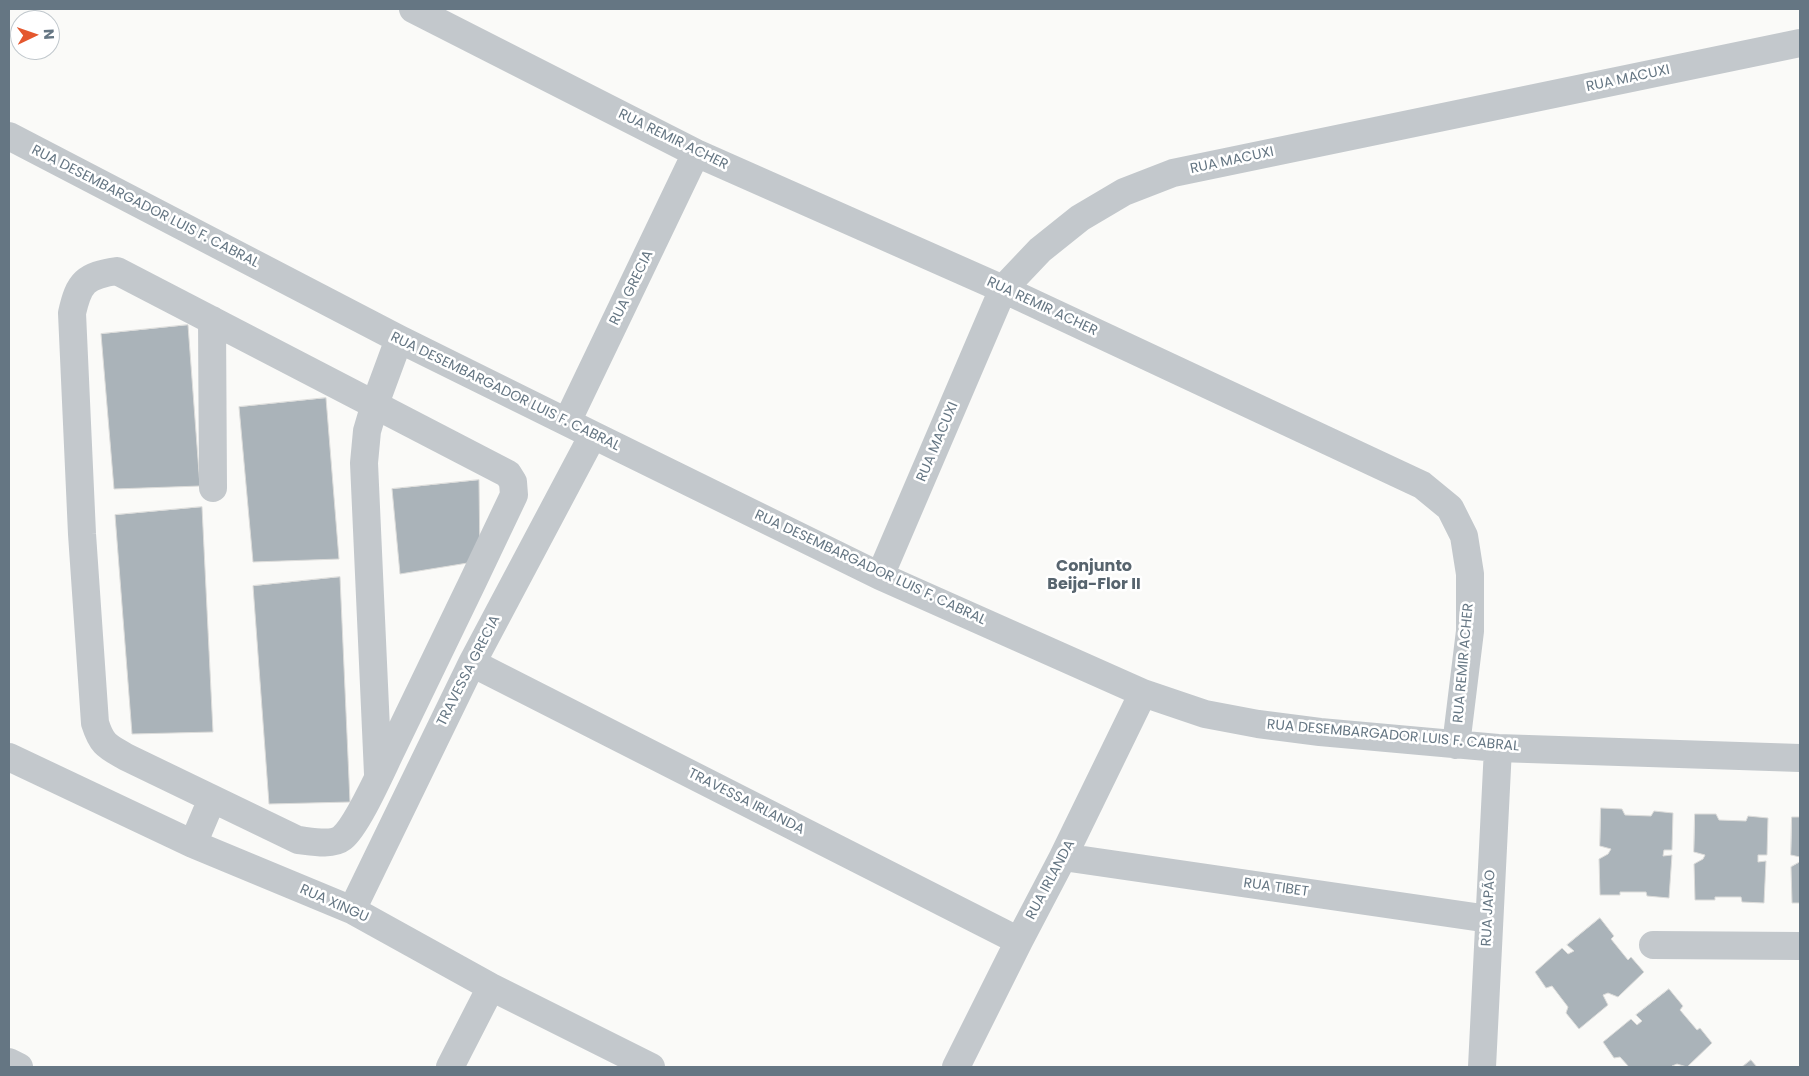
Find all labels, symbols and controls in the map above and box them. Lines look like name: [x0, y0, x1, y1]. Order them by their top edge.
north arrow: [10, 10, 60, 60]
text: N: [39, 28, 59, 40]
street label: RUA MACUXI: [1585, 62, 1671, 96]
street label: RUA REMIR ACHER: [615, 106, 731, 174]
street label: RUA DESEMBARGADOR LUIS F. CABRAL: [28, 142, 262, 272]
street label: RUA MACUXI: [1189, 144, 1275, 178]
street label: RUA GRECIA: [607, 248, 657, 328]
street label: RUA REMIR ACHER: [984, 274, 1100, 340]
street label: RUA DESEMBARGADOR LUIS F. CABRAL: [388, 329, 622, 455]
street label: RUA MACUXI: [914, 400, 962, 484]
street label: RUA DESEMBARGADOR LUIS F. CABRAL: [752, 507, 988, 629]
district label: Conjunto Beija-Flor II: [1047, 557, 1141, 595]
street label: RUA REMIR ACHER: [1450, 602, 1478, 724]
street label: TRAVESSA GRECIA: [434, 613, 504, 729]
street label: RUA DESEMBARGADOR LUIS F. CABRAL: [1266, 717, 1520, 755]
street label: TRAVESSA IRLANDA: [685, 765, 807, 839]
street label: RUA IRLANDA: [1023, 837, 1079, 923]
street label: RUA JAPÃO: [1479, 869, 1499, 947]
street label: RUA TIBET: [1242, 875, 1310, 901]
street label: RUA XINGU: [297, 881, 371, 927]

